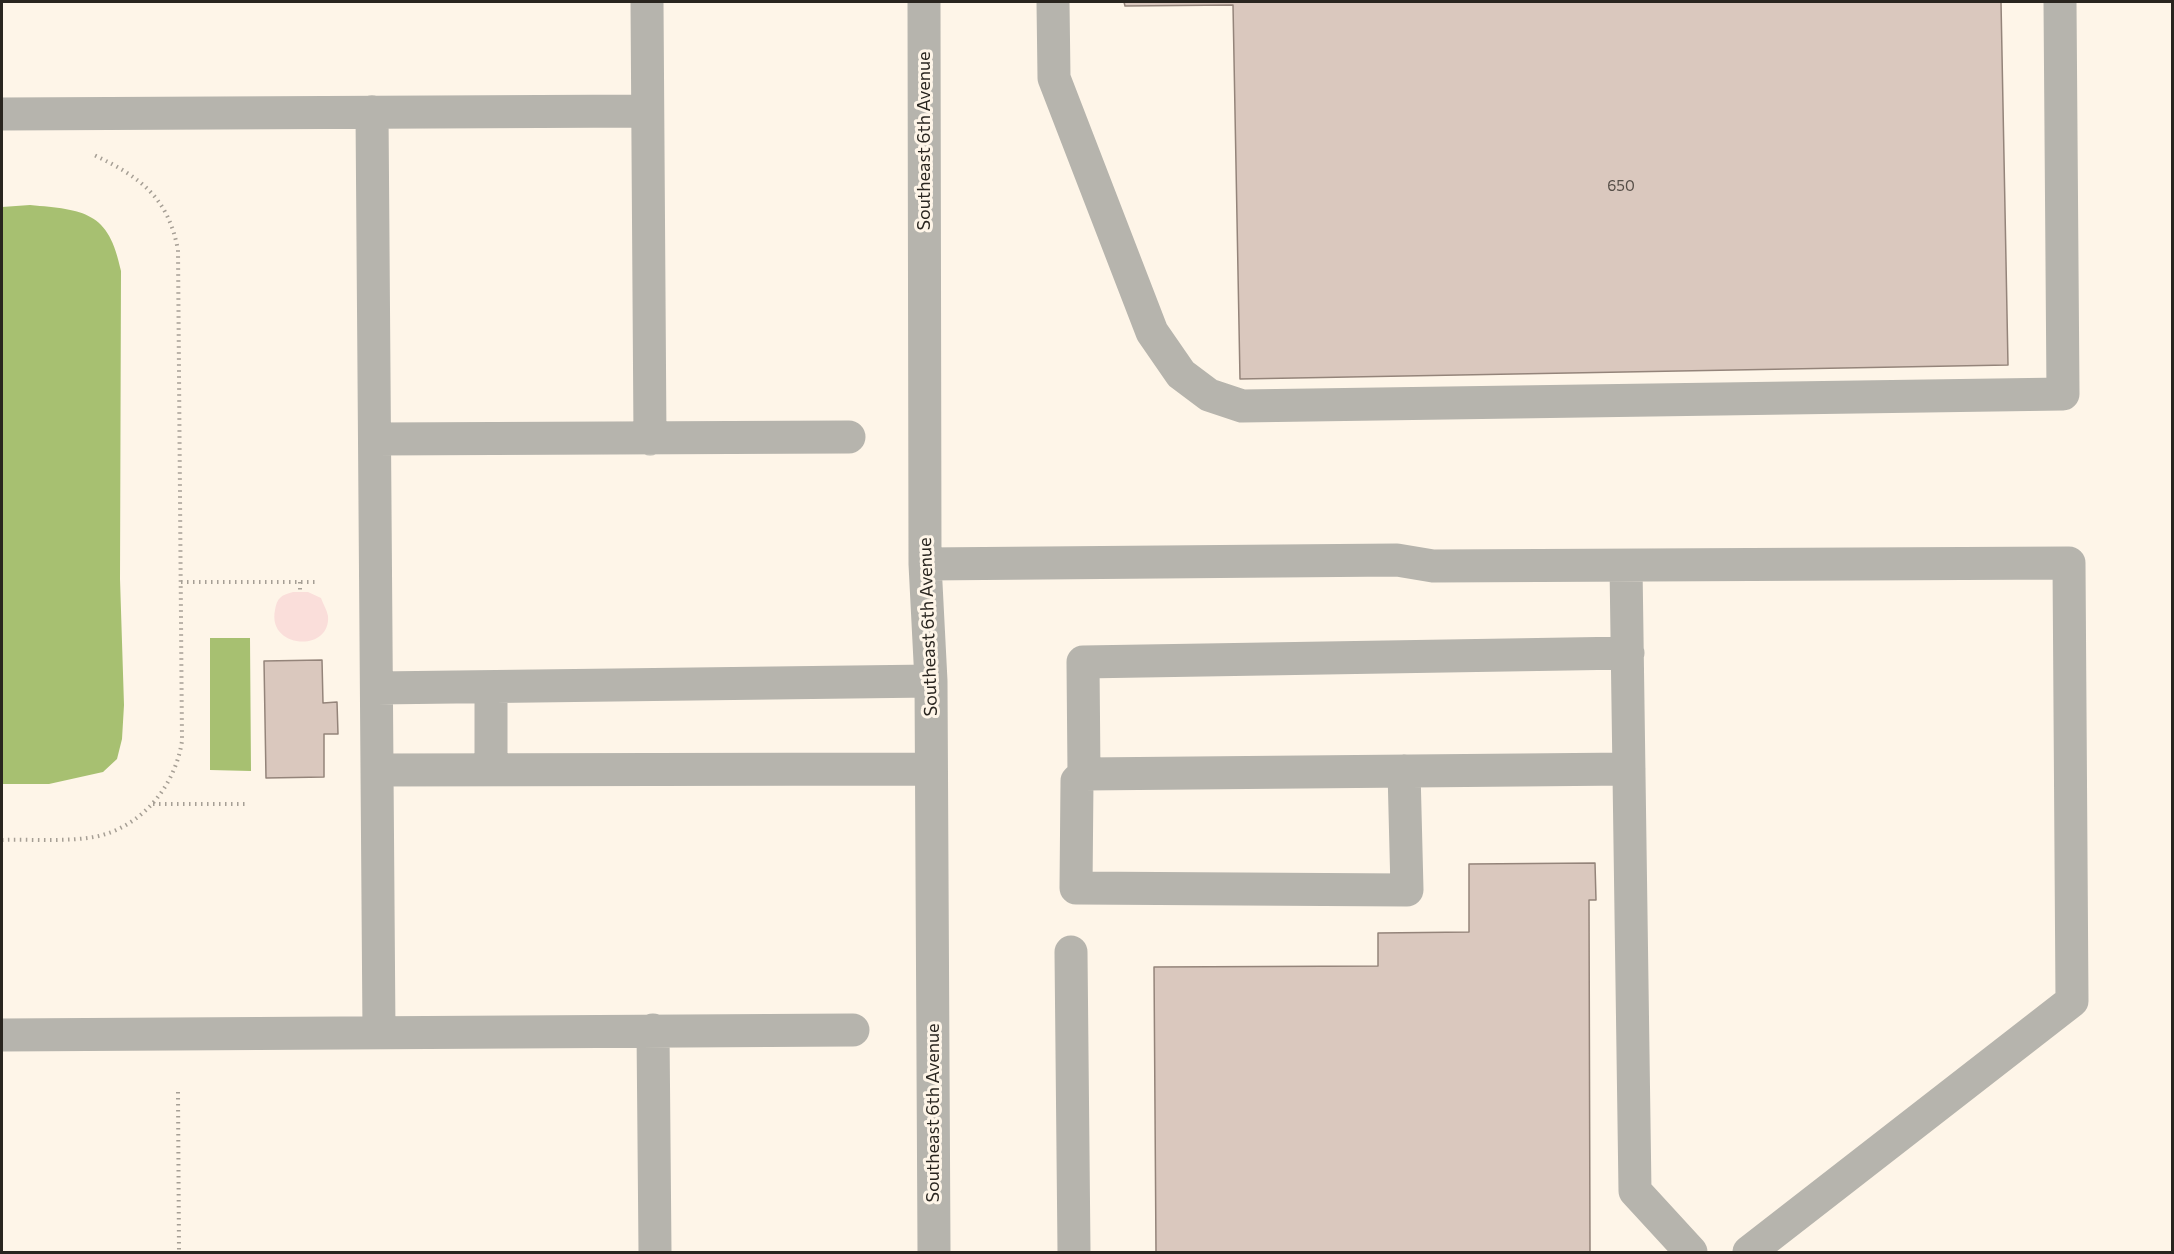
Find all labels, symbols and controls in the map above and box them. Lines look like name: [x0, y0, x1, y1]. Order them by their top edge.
street label: Southeast 6th Avenue: [913, 51, 935, 231]
house number: 650: [1607, 177, 1635, 195]
street label: Southeast 6th Avenue: [914, 537, 942, 717]
street label: Southeast 6th Avenue: [922, 1023, 944, 1203]

